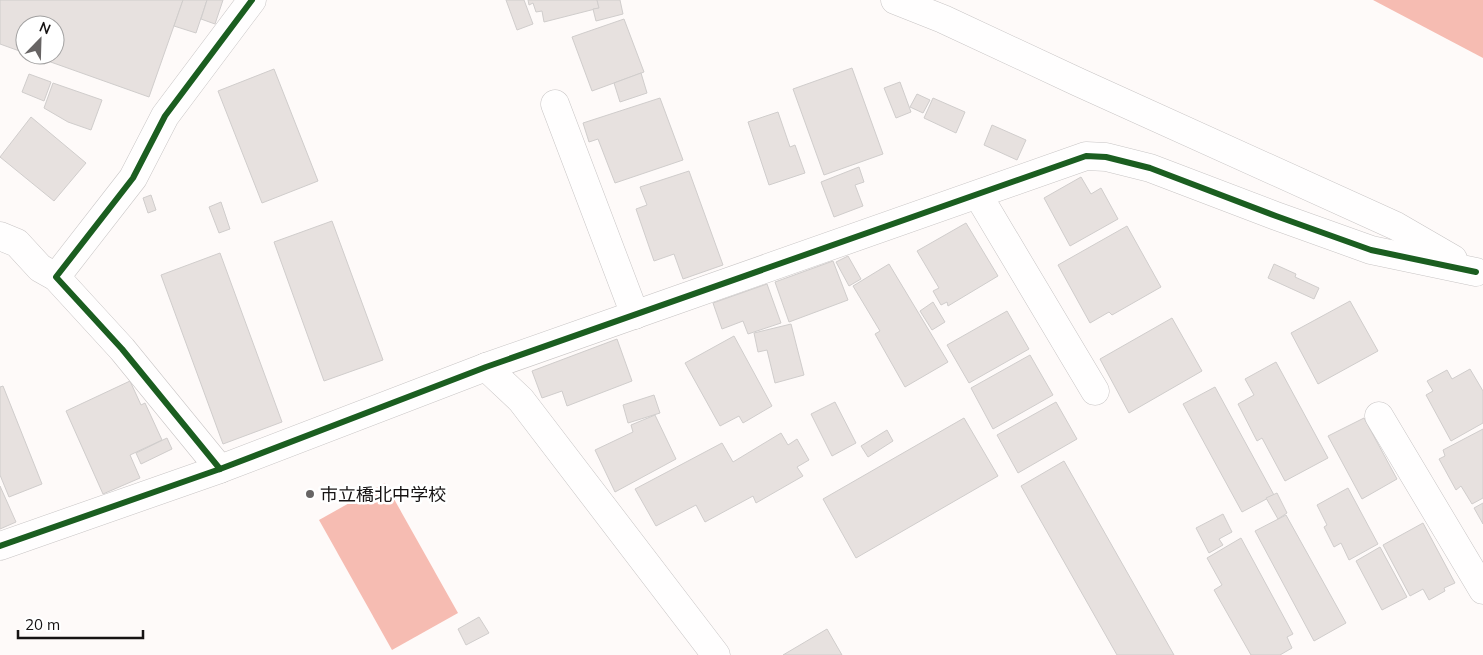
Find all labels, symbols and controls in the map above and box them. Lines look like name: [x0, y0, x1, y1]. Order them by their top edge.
north arrow: [15, 15, 65, 65]
text: N: [37, 18, 53, 38]
place label: 市立橋北中学校: [320, 483, 446, 506]
marker: 市立橋北中学校: [304, 488, 316, 500]
scale bar: [18, 608, 142, 640]
text: 20 m: [25, 615, 60, 634]

